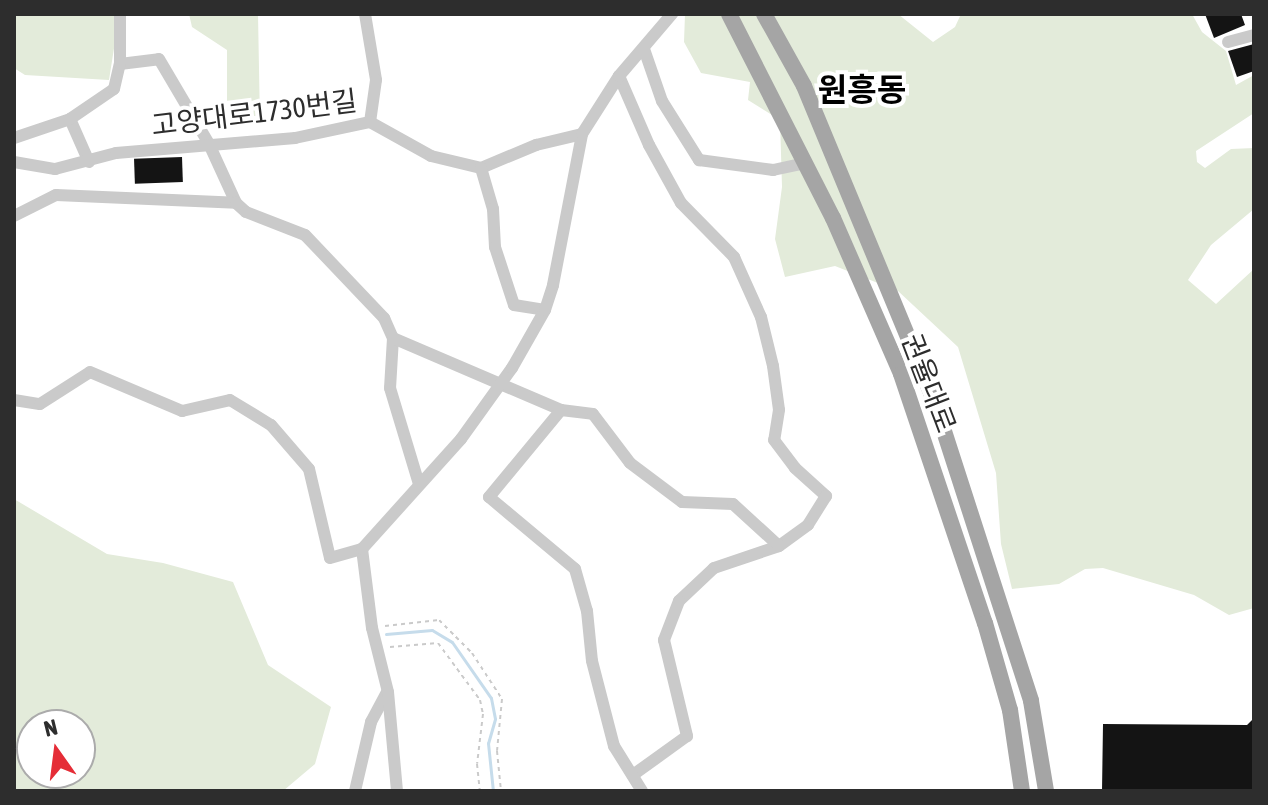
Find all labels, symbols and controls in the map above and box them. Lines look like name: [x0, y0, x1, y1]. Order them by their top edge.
district label: 원흥동: [818, 71, 906, 109]
street label: 고양대로1730번길: [149, 84, 359, 142]
street label: 권율대로: [895, 329, 963, 437]
north arrow: [16, 709, 96, 789]
text: N: [41, 713, 60, 742]

